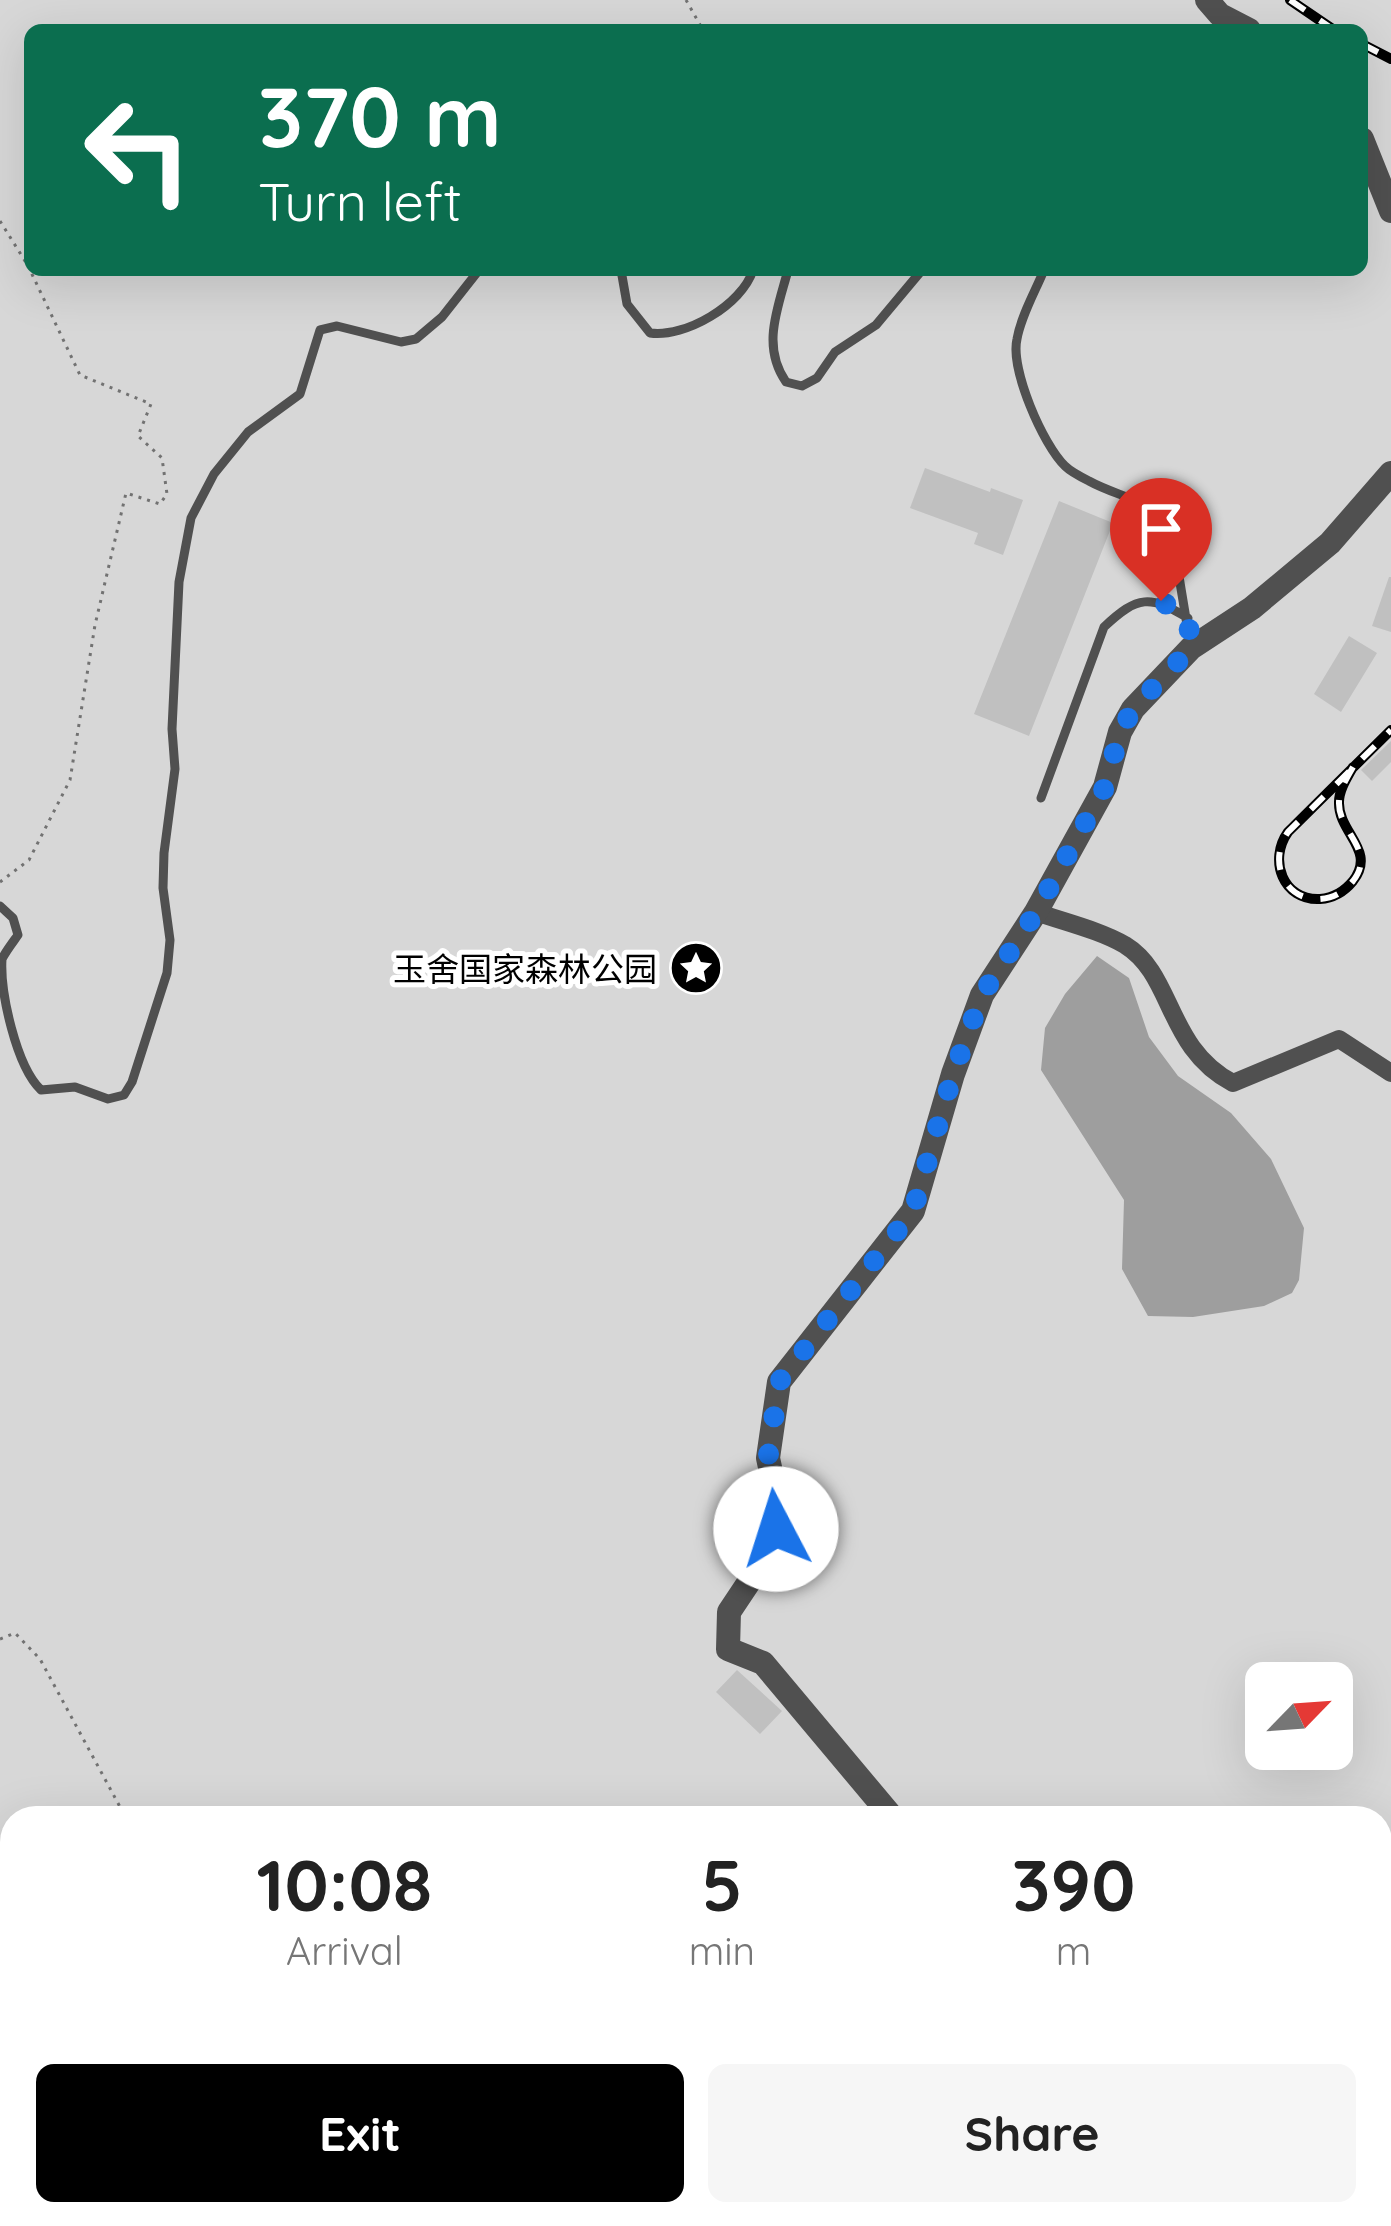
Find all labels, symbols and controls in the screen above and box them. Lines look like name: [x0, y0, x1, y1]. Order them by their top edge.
text: 370 m: [258, 63, 502, 168]
icon: left: [60, 72, 216, 228]
text: Turn left: [258, 167, 462, 235]
pin: [1110, 478, 1212, 601]
icon: arrive: [1128, 496, 1194, 562]
place icon: 玉舍国家森林公园: [668, 940, 724, 996]
place label: 玉舍国家森林公园: [393, 948, 657, 989]
position arrow: [713, 1466, 839, 1592]
north arrow: [1245, 1662, 1353, 1770]
map controls: [1245, 1662, 1353, 1770]
text: 10:08: [257, 1839, 432, 1929]
text: 5: [701, 1839, 743, 1929]
text: 390: [1012, 1839, 1135, 1929]
text: Arrival: [286, 1926, 403, 1975]
text: min: [689, 1926, 755, 1975]
text: m: [1056, 1926, 1091, 1975]
button: Exit: [36, 2064, 684, 2202]
button: Share: [708, 2064, 1356, 2202]

